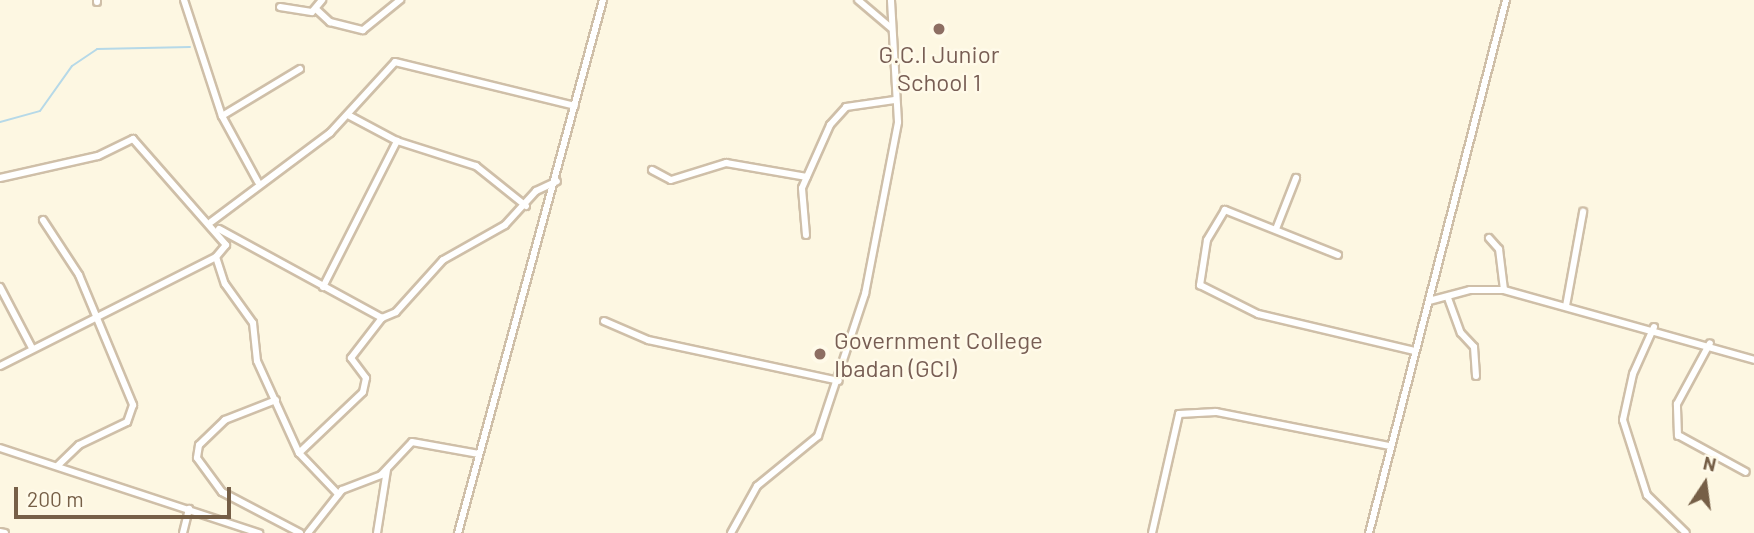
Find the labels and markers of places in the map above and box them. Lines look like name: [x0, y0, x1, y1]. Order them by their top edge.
marker: G.C.I Junior School 1: [931, 21, 947, 37]
place label: G.C.I Junior School 1: [879, 40, 999, 96]
place label: Government College Ibadan (GCI): [834, 326, 1043, 382]
marker: Government College Ibadan (GCI): [812, 346, 828, 362]

